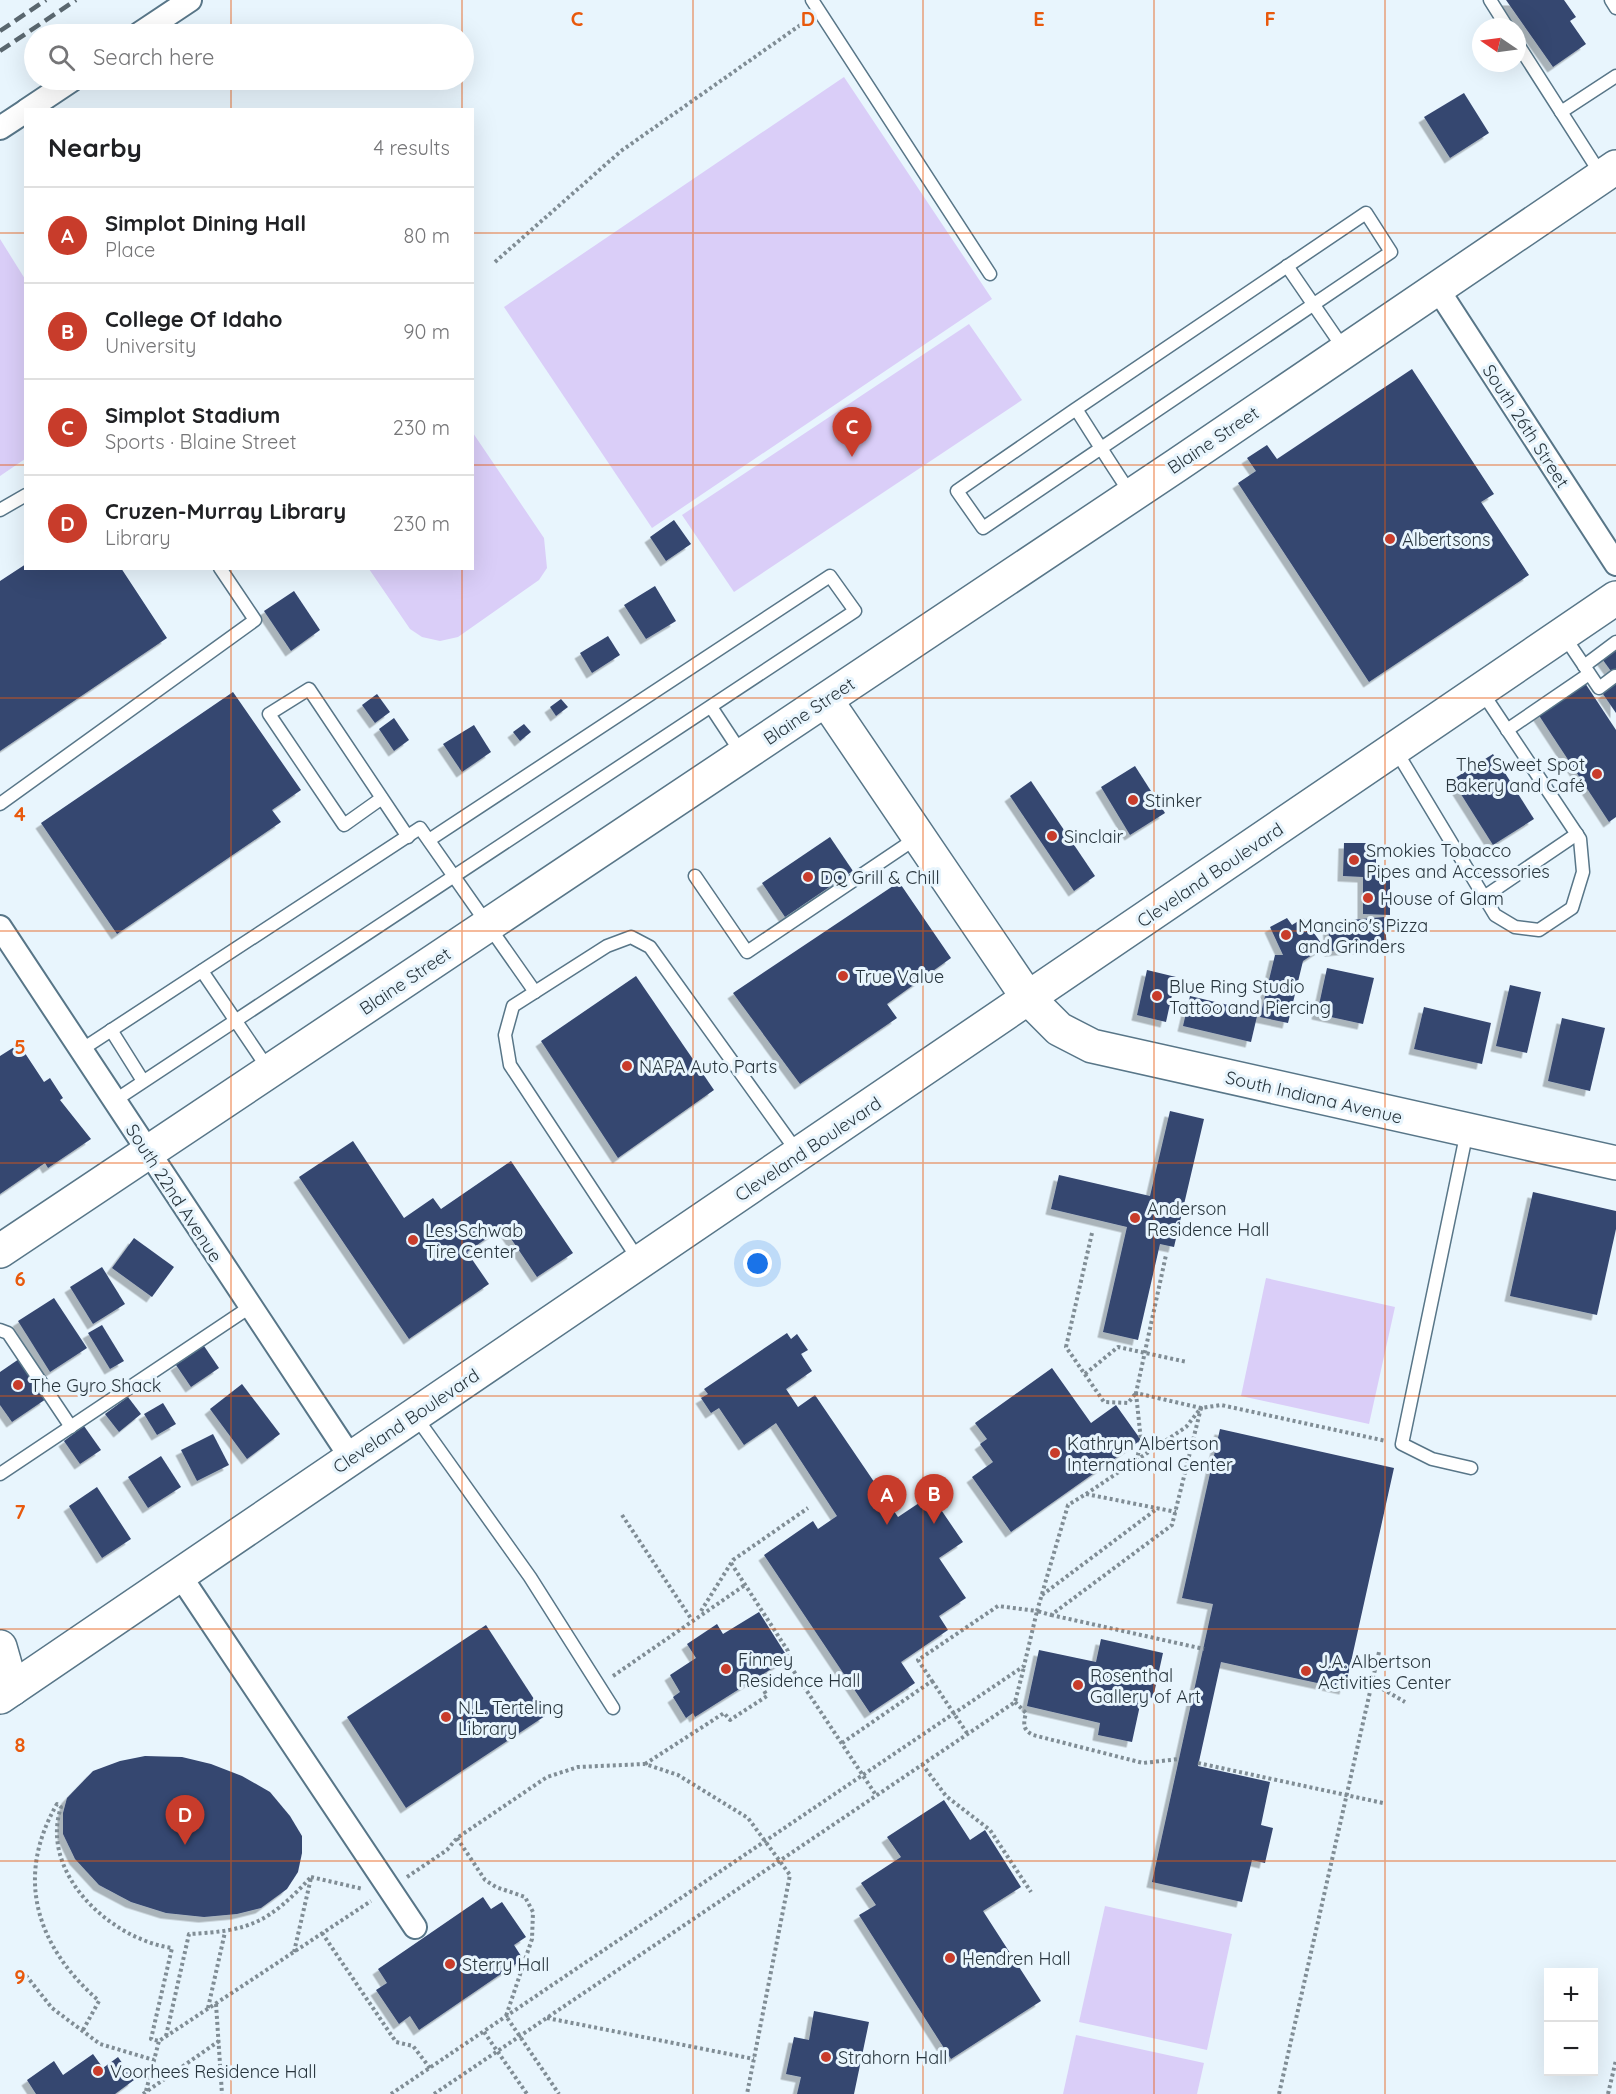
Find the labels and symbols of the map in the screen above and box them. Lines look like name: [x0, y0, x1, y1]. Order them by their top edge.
text: C: [571, 6, 584, 31]
text: D: [801, 6, 815, 31]
text: E: [1033, 6, 1045, 31]
text: F: [1264, 6, 1276, 31]
north arrow: [1472, 18, 1526, 72]
street label: South 26th Street: [1478, 360, 1574, 492]
street label: Blaine Street: [1163, 401, 1263, 479]
pin: C: [832, 408, 872, 457]
place label: Albertsons: [1402, 528, 1490, 551]
marker: Albertsons: [1383, 532, 1397, 546]
street label: Blaine Street: [759, 672, 859, 750]
place label: The Sweet Spot Bakery and Café: [1445, 753, 1585, 797]
marker: The Sweet Spot Bakery and Café: [1590, 767, 1604, 781]
place label: Stinker: [1145, 789, 1202, 812]
marker: Stinker: [1126, 793, 1140, 807]
text: 4: [14, 801, 26, 826]
street label: Cleveland Boulevard: [1133, 818, 1287, 932]
place label: Sinclair: [1064, 825, 1124, 848]
marker: Sinclair: [1045, 829, 1059, 843]
place label: Smokies Tobacco Pipes and Accessories: [1366, 839, 1550, 883]
marker: Smokies Tobacco Pipes and Accessories: [1347, 853, 1361, 867]
place label: DQ Grill & Chill: [820, 866, 940, 889]
marker: DQ Grill & Chill: [801, 870, 815, 884]
place label: House of Glam: [1380, 887, 1504, 910]
marker: House of Glam: [1361, 891, 1375, 905]
place label: Mancino's Pizza and Grinders: [1298, 914, 1428, 958]
marker: Mancino's Pizza and Grinders: [1279, 928, 1293, 942]
street label: Blaine Street: [355, 942, 455, 1020]
place label: True Value: [855, 965, 944, 988]
marker: True Value: [836, 969, 850, 983]
place label: Blue Ring Studio Tattoo and Piercing: [1169, 975, 1331, 1019]
marker: Blue Ring Studio Tattoo and Piercing: [1150, 989, 1164, 1003]
text: 5: [14, 1034, 26, 1059]
place label: NAPA Auto Parts: [639, 1055, 777, 1078]
marker: NAPA Auto Parts: [620, 1059, 634, 1073]
street label: South Indiana Avenue: [1223, 1065, 1405, 1129]
street label: Cleveland Boulevard: [731, 1092, 885, 1206]
street label: South 22nd Avenue: [121, 1120, 227, 1266]
place label: Anderson Residence Hall: [1147, 1197, 1269, 1241]
marker: Anderson Residence Hall: [1128, 1211, 1142, 1225]
place label: Les Schwab Tire Center: [425, 1219, 523, 1263]
marker: Les Schwab Tire Center: [406, 1233, 420, 1247]
your location: [743, 1249, 772, 1278]
text: 6: [14, 1266, 26, 1291]
street label: Cleveland Boulevard: [329, 1364, 483, 1478]
place label: The Gyro Shack: [30, 1374, 161, 1397]
marker: The Gyro Shack: [11, 1378, 25, 1392]
place label: Kathryn Albertson International Center: [1067, 1432, 1233, 1476]
marker: Kathryn Albertson International Center: [1048, 1446, 1062, 1460]
pin: B: [914, 1474, 954, 1524]
pin: A: [868, 1476, 906, 1525]
text: 7: [15, 1499, 26, 1524]
place label: Finney Residence Hall: [738, 1648, 860, 1692]
place label: J.A. Albertson Activities Center: [1318, 1650, 1451, 1694]
marker: Finney Residence Hall: [719, 1662, 733, 1676]
place label: Rosenthal Gallery of Art: [1090, 1664, 1201, 1708]
marker: J.A. Albertson Activities Center: [1299, 1664, 1313, 1678]
marker: Rosenthal Gallery of Art: [1071, 1678, 1085, 1692]
place label: N.L. Terteling Library: [458, 1696, 564, 1740]
marker: N.L. Terteling Library: [439, 1710, 453, 1724]
text: 8: [15, 1732, 26, 1757]
pin: D: [166, 1796, 204, 1845]
place label: Hendren Hall: [962, 1947, 1071, 1970]
marker: Hendren Hall: [943, 1951, 957, 1965]
place label: Sterry Hall: [462, 1953, 549, 1976]
marker: Sterry Hall: [443, 1957, 457, 1971]
text: 9: [14, 1964, 26, 1989]
place label: Strahorn Hall: [838, 2046, 947, 2069]
marker: Strahorn Hall: [819, 2050, 833, 2064]
place label: Voorhees Residence Hall: [110, 2060, 317, 2083]
marker: Voorhees Residence Hall: [91, 2064, 105, 2078]

